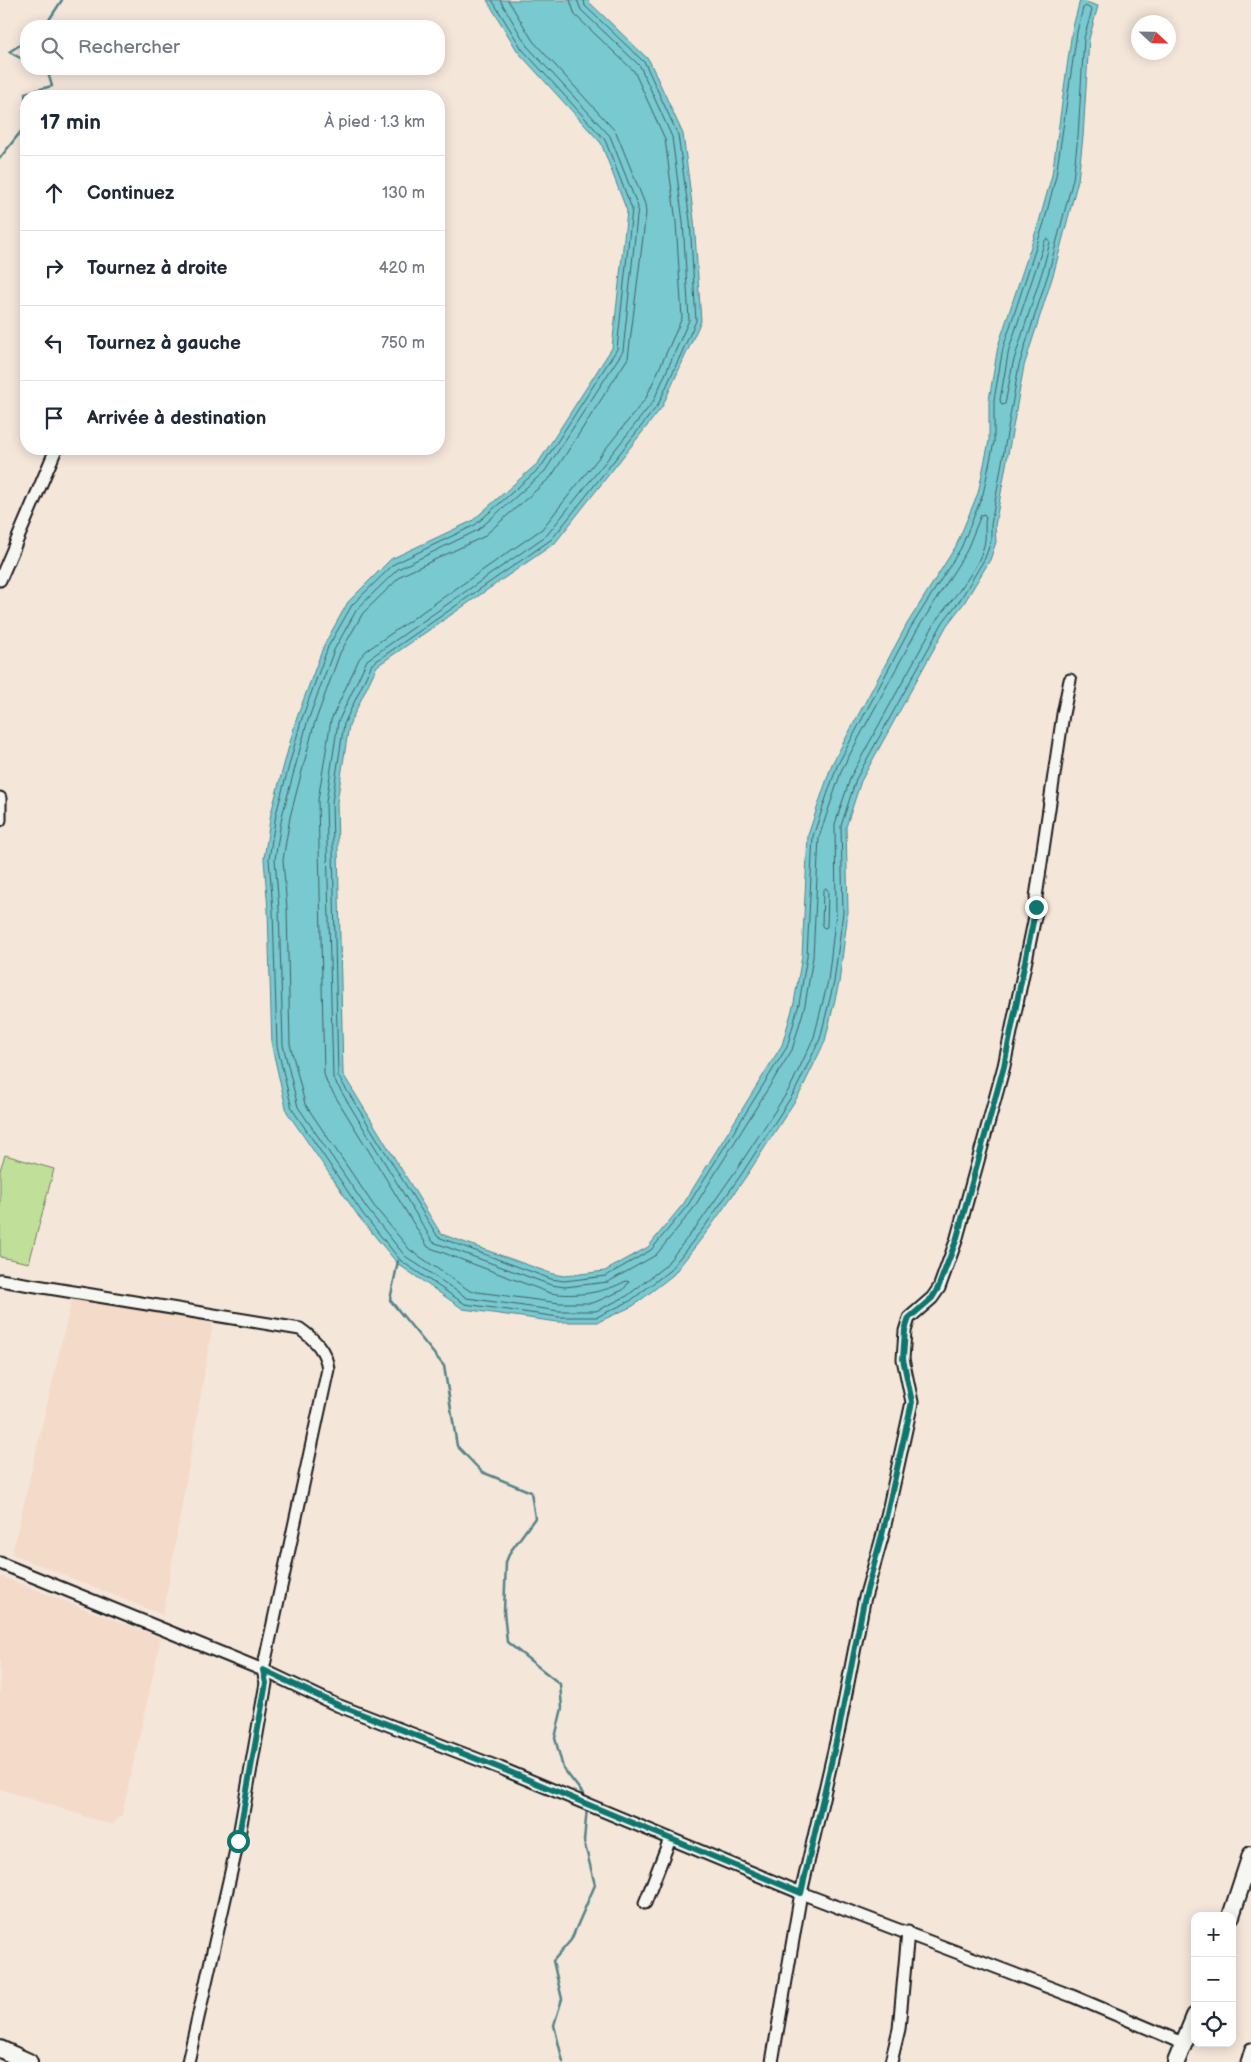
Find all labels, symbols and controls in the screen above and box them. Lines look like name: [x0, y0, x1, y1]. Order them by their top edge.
north arrow: [1131, 15, 1176, 60]
search box: [20, 20, 445, 75]
icon: search: [38, 34, 66, 62]
text: Rechercher: [78, 36, 180, 59]
text: 17 min: [40, 110, 101, 135]
text: À pied · 1.3 km: [324, 113, 425, 132]
icon: ahead: [40, 179, 68, 207]
text: Continuez: [87, 182, 174, 205]
text: 130 m: [382, 184, 425, 203]
icon: right: [40, 254, 68, 282]
text: Tournez à droite: [87, 257, 228, 280]
text: 420 m: [379, 259, 425, 278]
icon: left: [40, 329, 68, 357]
text: Tournez à gauche: [87, 332, 241, 355]
text: 750 m: [381, 334, 425, 353]
icon: arrive: [40, 404, 68, 432]
text: Arrivée à destination: [87, 407, 266, 430]
route end: [1025, 896, 1048, 919]
route start: [227, 1830, 250, 1853]
map controls: [1191, 1912, 1236, 2047]
button: +: [1191, 1912, 1236, 1957]
button: −: [1191, 1957, 1236, 2002]
button: locate: [1191, 2002, 1236, 2047]

